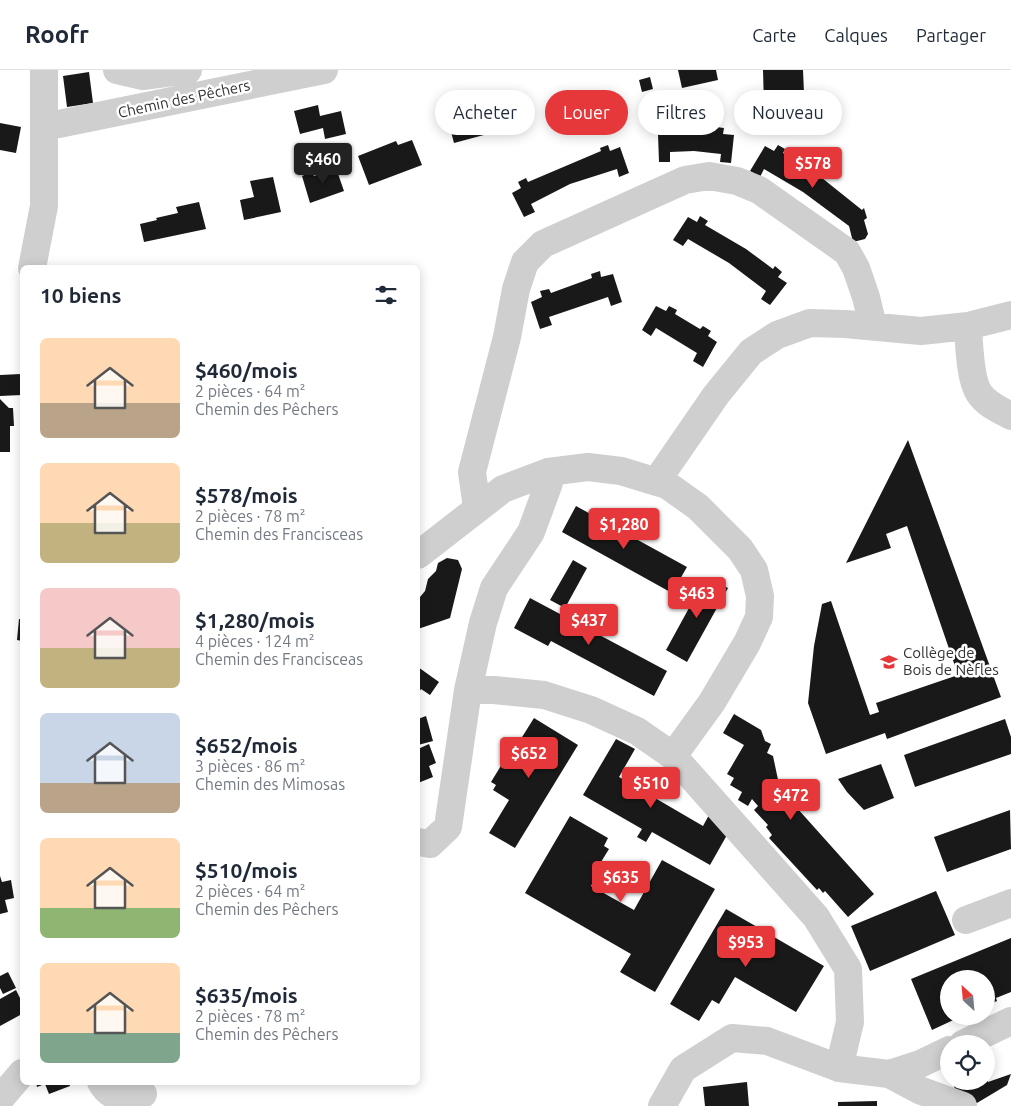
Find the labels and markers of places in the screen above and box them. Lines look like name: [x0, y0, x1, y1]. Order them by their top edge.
pin: $460: [293, 142, 353, 185]
pin: $578: [783, 146, 843, 189]
pin: $1,280: [583, 508, 665, 550]
pin: $463: [667, 576, 727, 619]
pin: $437: [559, 604, 619, 646]
place label: Collège de Bois de Nèfles: [903, 644, 999, 678]
school or university icon: Collège de Bois de Nèfles: [879, 652, 899, 672]
pin: $652: [499, 736, 559, 779]
pin: $510: [621, 766, 681, 809]
pin: $472: [761, 778, 821, 821]
pin: $635: [591, 860, 651, 903]
pin: $953: [716, 926, 776, 968]

